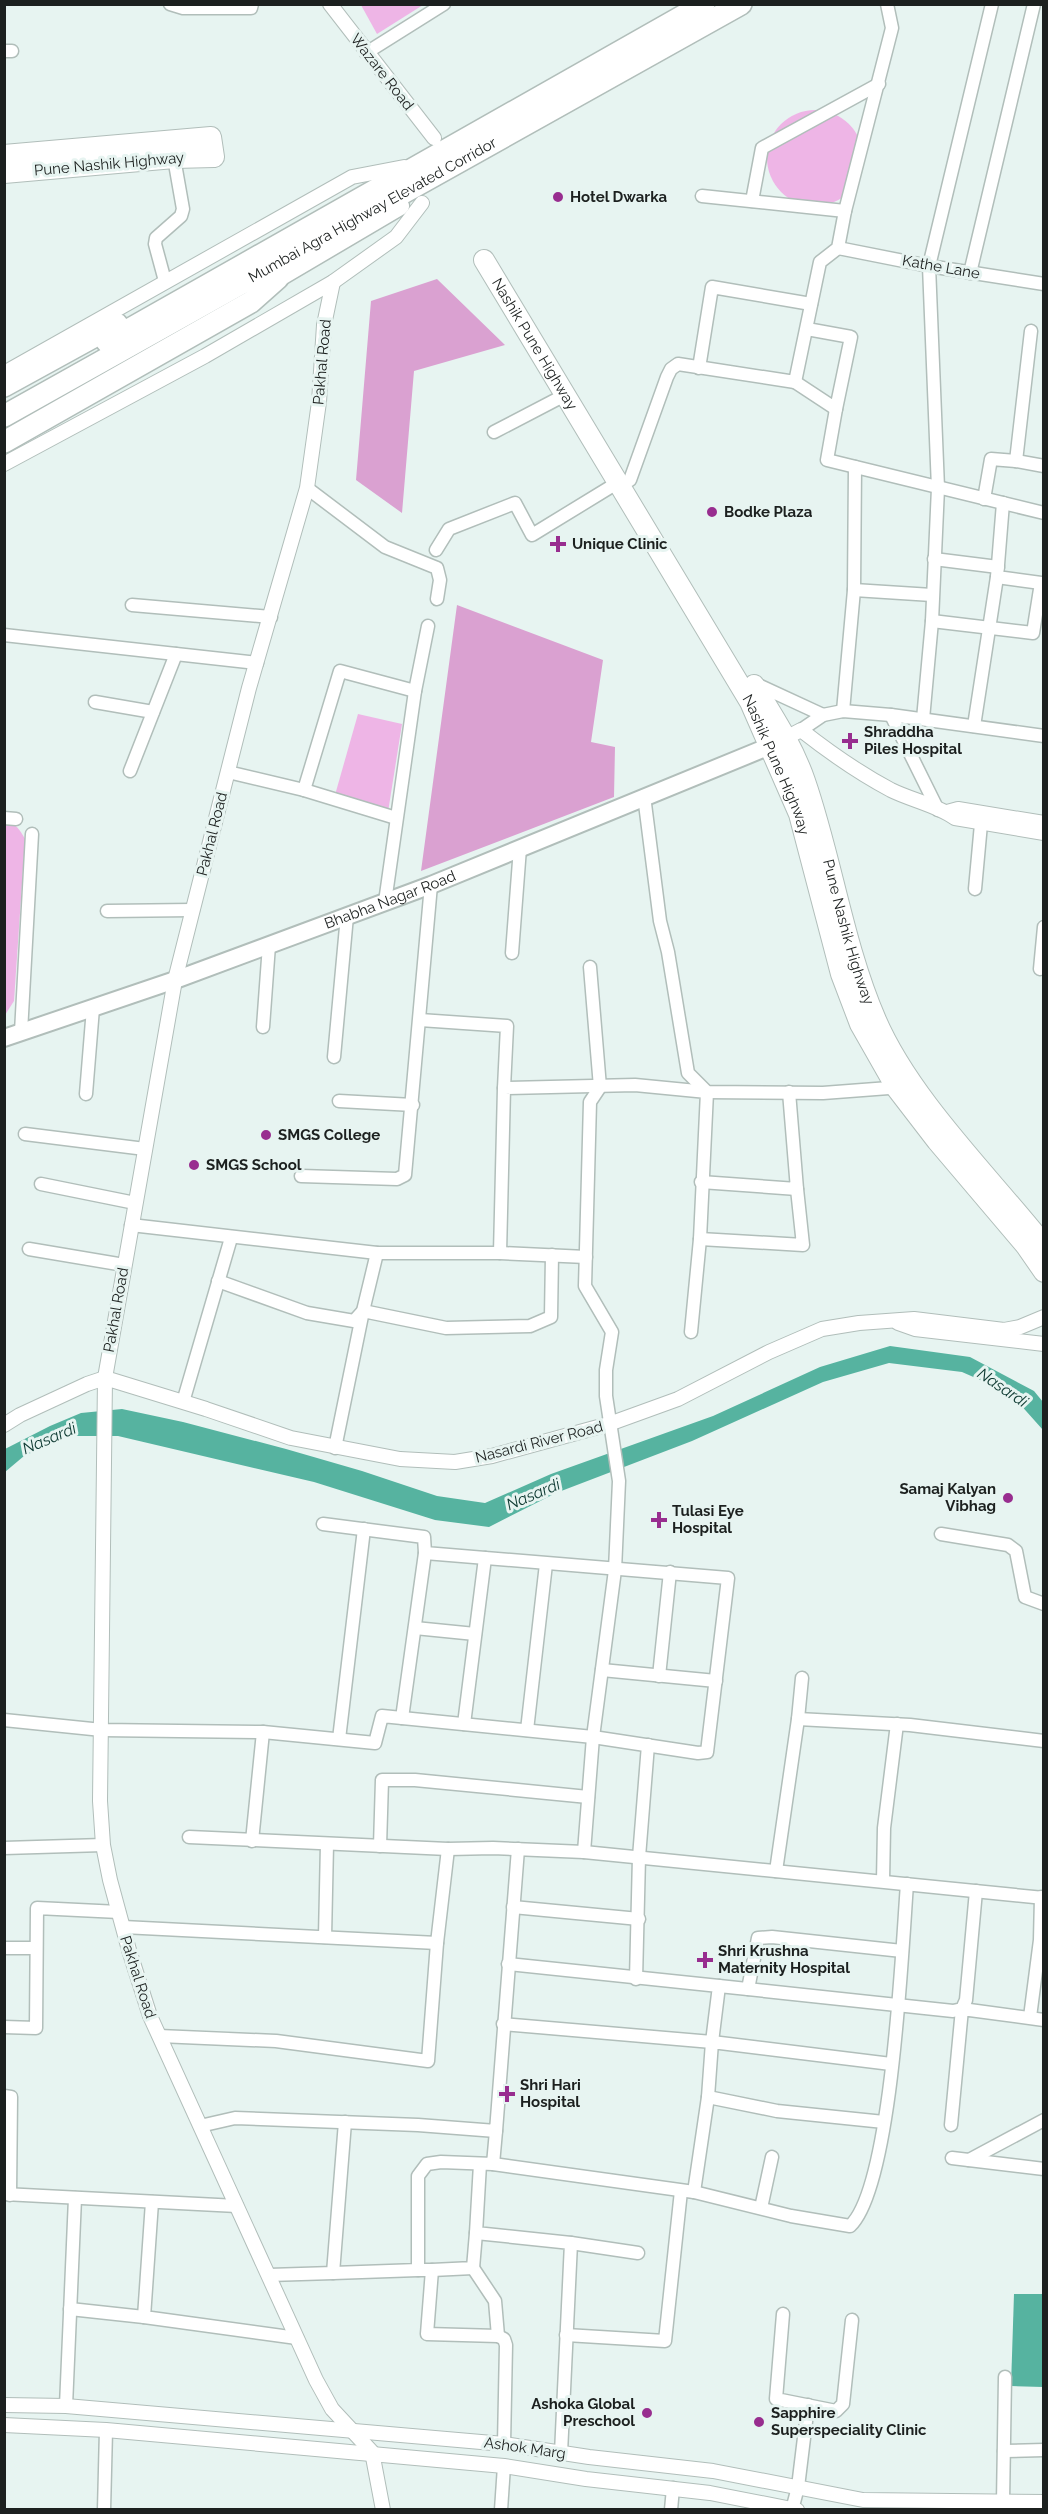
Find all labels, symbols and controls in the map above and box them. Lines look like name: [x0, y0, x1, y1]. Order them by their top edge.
street label: Wazare Road: [347, 30, 417, 114]
street label: Mumbai Agra Highway Elevated Corridor: [245, 133, 500, 287]
street label: Pune Nashik Highway: [33, 148, 185, 180]
place label: Hotel Dwarka: [570, 188, 667, 206]
marker: Hotel Dwarka: [551, 190, 565, 204]
street label: Kathe Lane: [901, 251, 981, 283]
street label: Nashik Pune Highway: [488, 275, 581, 413]
street label: Pakhal Road: [309, 319, 335, 405]
place label: Bodke Plaza: [724, 503, 813, 521]
marker: Bodke Plaza: [705, 505, 719, 519]
marker: Unique Clinic: [549, 535, 567, 553]
place label: Unique Clinic: [572, 535, 668, 553]
street label: Nashik Pune Highway: [739, 691, 813, 837]
place label: Shraddha Piles Hospital: [864, 723, 962, 758]
marker: Shraddha Piles Hospital: [841, 732, 859, 750]
street label: Pakhal Road: [193, 790, 231, 878]
street label: Pune Nashik Highway: [819, 857, 878, 1007]
street label: Bhabha Nagar Road: [322, 867, 458, 933]
place label: SMGS College: [278, 1126, 380, 1144]
marker: SMGS College: [259, 1128, 273, 1142]
place label: SMGS School: [206, 1156, 302, 1174]
marker: SMGS School: [187, 1158, 201, 1172]
street label: Pakhal Road: [100, 1266, 132, 1354]
water label: Nasardi: [974, 1364, 1032, 1411]
street label: Nasardi River Road: [473, 1417, 605, 1467]
water label: Nasardi: [19, 1418, 79, 1458]
water label: Nasardi: [503, 1474, 563, 1514]
place label: Samaj Kalyan Vibhag: [899, 1480, 996, 1515]
marker: Samaj Kalyan Vibhag: [1001, 1491, 1015, 1505]
place label: Tulasi Eye Hospital: [672, 1502, 744, 1537]
marker: Tulasi Eye Hospital: [650, 1511, 668, 1529]
street label: Pakhal Road: [116, 1933, 160, 2021]
place label: Shri Krushna Maternity Hospital: [718, 1942, 850, 1977]
marker: Shri Krushna Maternity Hospital: [696, 1951, 714, 1969]
place label: Shri Hari Hospital: [520, 2076, 581, 2111]
marker: Shri Hari Hospital: [498, 2085, 516, 2103]
place label: Ashoka Global Preschool: [531, 2395, 635, 2430]
place label: Sapphire Superspeciality Clinic: [771, 2404, 927, 2439]
marker: Ashoka Global Preschool: [640, 2406, 654, 2420]
marker: Sapphire Superspeciality Clinic: [752, 2415, 766, 2429]
street label: Ashok Marg: [483, 2433, 567, 2463]

